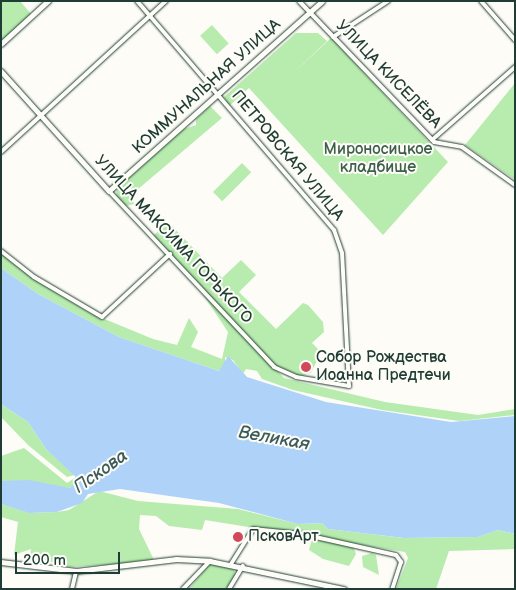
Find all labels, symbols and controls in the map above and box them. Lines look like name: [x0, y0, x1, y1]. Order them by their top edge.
street label: КОММУНАЛЬНАЯ УЛИЦА: [129, 15, 285, 159]
street label: УЛИЦА КИСЕЛЁВА: [331, 17, 445, 133]
street label: ПЕТРОВСКАЯ УЛИЦА: [227, 87, 347, 225]
park label: Мироносицкое кладбище: [324, 140, 432, 178]
street label: УЛИЦА МАКСИМА ГОРЬКОГО: [90, 152, 256, 328]
place label: Собор Рождества Иоанна Предтечи: [316, 348, 451, 386]
marker: Собор Рождества Иоанна Предтечи: [300, 361, 312, 373]
water label: Великая: [237, 422, 311, 456]
water label: Пскова: [70, 446, 132, 498]
place label: ПсковАрт: [248, 527, 319, 547]
marker: ПсковАрт: [232, 531, 244, 543]
scale bar: [18, 542, 122, 574]
text: 200 m: [23, 551, 66, 570]

